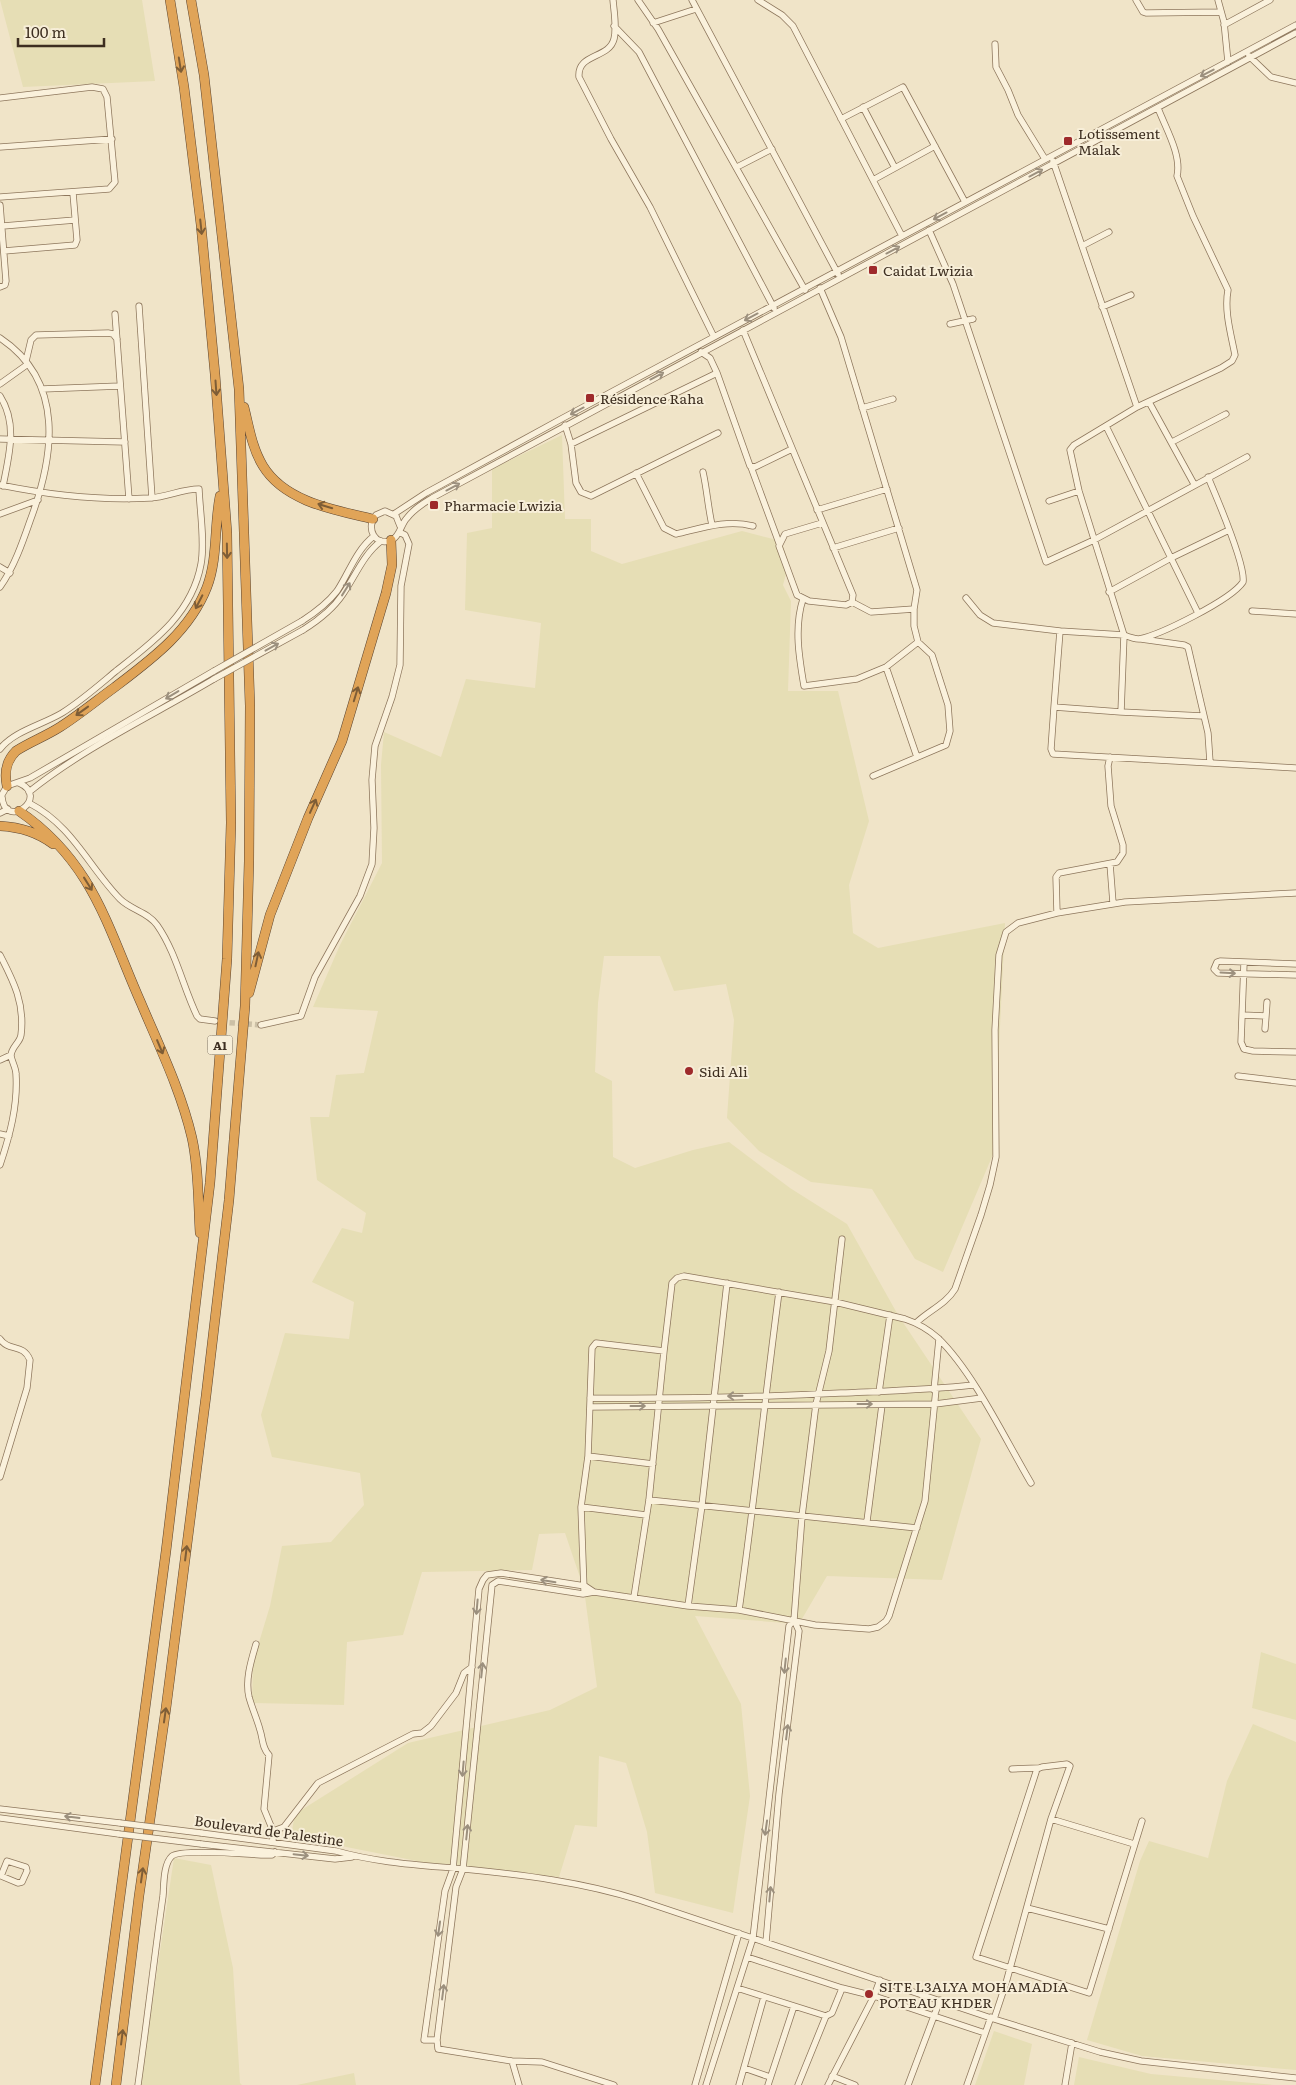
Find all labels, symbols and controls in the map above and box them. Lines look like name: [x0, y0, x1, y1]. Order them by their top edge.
scale bar: [18, 15, 104, 47]
text: 100 m: [25, 20, 66, 43]
one-way arrow: [176, 57, 186, 73]
one-way arrow: [1199, 68, 1214, 78]
place label: Lotissement Malak: [1078, 123, 1160, 159]
marker: Lotissement Malak: [1062, 135, 1074, 147]
one-way arrow: [1028, 168, 1043, 177]
one-way arrow: [933, 211, 948, 221]
one-way arrow: [196, 218, 206, 234]
one-way arrow: [885, 244, 899, 254]
place label: Caidat Lwizia: [883, 260, 973, 280]
marker: Caidat Lwizia: [867, 264, 879, 276]
one-way arrow: [743, 312, 758, 322]
one-way arrow: [649, 371, 664, 381]
one-way arrow: [212, 380, 221, 396]
place label: Résidence Raha: [600, 388, 704, 408]
marker: Résidence Raha: [584, 392, 596, 404]
one-way arrow: [570, 407, 585, 416]
one-way arrow: [445, 482, 460, 492]
place label: Pharmacie Lwizia: [444, 495, 563, 515]
marker: Pharmacie Lwizia: [428, 499, 440, 511]
one-way arrow: [318, 501, 334, 511]
one-way arrow: [222, 542, 232, 558]
one-way arrow: [342, 582, 352, 596]
one-way arrow: [194, 594, 204, 609]
one-way arrow: [264, 642, 279, 651]
one-way arrow: [352, 687, 362, 703]
one-way arrow: [166, 691, 180, 701]
one-way arrow: [75, 706, 89, 716]
one-way arrow: [308, 799, 318, 814]
one-way arrow: [82, 877, 93, 891]
one-way arrow: [253, 951, 263, 967]
one-way arrow: [1220, 969, 1236, 978]
road number: A1: [208, 1036, 232, 1054]
one-way arrow: [156, 1039, 166, 1054]
place label: Sidi Ali: [699, 1061, 748, 1081]
marker: Sidi Ali: [683, 1065, 695, 1077]
one-way arrow: [727, 1391, 743, 1401]
one-way arrow: [857, 1400, 873, 1409]
one-way arrow: [630, 1401, 646, 1411]
one-way arrow: [181, 1546, 191, 1562]
one-way arrow: [540, 1575, 556, 1585]
one-way arrow: [473, 1599, 482, 1615]
one-way arrow: [780, 1658, 790, 1674]
one-way arrow: [478, 1662, 487, 1678]
one-way arrow: [160, 1707, 170, 1723]
one-way arrow: [782, 1724, 792, 1740]
one-way arrow: [458, 1761, 467, 1777]
street label: Boulevard de Palestine: [193, 1810, 345, 1850]
one-way arrow: [64, 1812, 80, 1822]
one-way arrow: [761, 1819, 771, 1835]
one-way arrow: [462, 1824, 472, 1840]
one-way arrow: [293, 1850, 309, 1860]
one-way arrow: [137, 1868, 147, 1884]
one-way arrow: [765, 1886, 775, 1902]
one-way arrow: [434, 1921, 444, 1937]
place label: SITE L3ALYA MOHAMADIA POTEAU KHDER: [879, 1976, 1069, 2012]
one-way arrow: [438, 1984, 448, 2000]
marker: SITE L3ALYA MOHAMADIA POTEAU KHDER: [863, 1988, 875, 2000]
one-way arrow: [117, 2029, 127, 2045]

